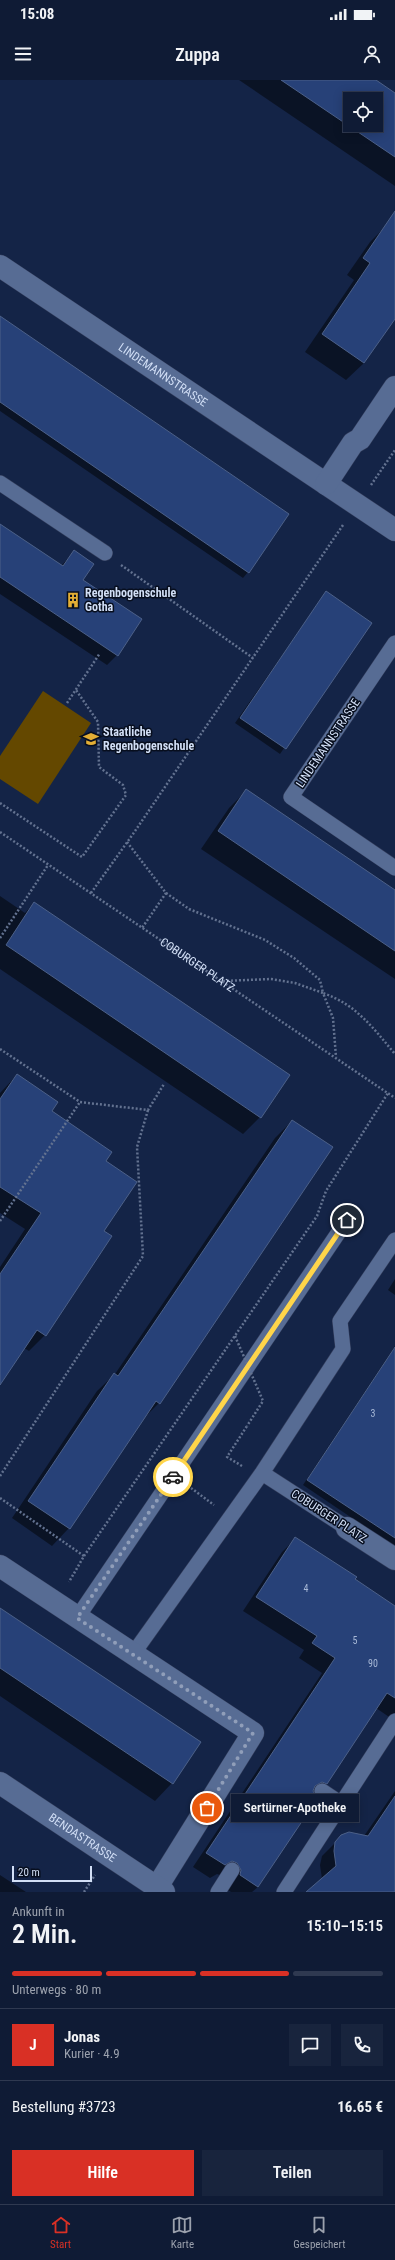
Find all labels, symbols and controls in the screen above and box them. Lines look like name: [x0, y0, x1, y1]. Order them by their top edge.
text: 15:08: [20, 5, 54, 23]
icon: menu: [12, 43, 34, 65]
icon: person: [361, 43, 383, 65]
text: Zuppa: [175, 44, 220, 65]
map controls: [343, 92, 383, 132]
button: locate: [343, 92, 383, 132]
street label: LINDEMANNSTRASSE: [116, 340, 210, 410]
place label: Regenbogenschule Gotha: [85, 586, 176, 614]
building icon: Regenbogenschule Gotha: [64, 591, 82, 609]
street label: LINDEMANNSTRASSE: [293, 696, 363, 790]
place label: Staatliche Regenbogenschule: [103, 725, 194, 753]
school or university icon: Staatliche Regenbogenschule: [82, 730, 100, 748]
street label: COBURGER PLATZ: [157, 935, 237, 995]
pin: [330, 1203, 364, 1237]
icon: home: [336, 1209, 358, 1231]
house number: 3: [371, 1408, 376, 1419]
courier: [153, 1457, 193, 1497]
icon: car: [162, 1466, 184, 1488]
street label: COBURGER PLATZ: [289, 1486, 369, 1546]
house number: 4: [304, 1583, 309, 1594]
house number: 5: [353, 1635, 358, 1646]
house number: 90: [368, 1658, 378, 1669]
pin: [190, 1791, 224, 1825]
callout: Sertürner-Apotheke: [231, 1794, 359, 1822]
icon: bag: [196, 1797, 218, 1819]
text: Sertürner-Apotheke: [244, 1800, 346, 1815]
street label: BENDASTRASSE: [46, 1810, 119, 1865]
scale bar: [12, 1864, 92, 1883]
text: 20 m: [18, 1866, 40, 1879]
text: Ankunft in: [12, 1904, 64, 1919]
text: 15:10–15:15: [306, 1917, 383, 1935]
text: 2 Min.: [12, 1919, 77, 1949]
text: Unterwegs · 80 m: [12, 1982, 101, 1997]
button: chat: [289, 2024, 331, 2066]
button: phone: [341, 2024, 383, 2066]
text: Jonas: [64, 2028, 100, 2046]
text: J: [29, 2036, 37, 2054]
text: Kurier · 4.9: [64, 2046, 120, 2061]
text: Bestellung #3723: [12, 2098, 116, 2116]
text: 16.65 €: [337, 2098, 383, 2116]
button: Hilfe: [12, 2150, 194, 2196]
button: Teilen: [202, 2150, 383, 2196]
tab: Start: [50, 2214, 72, 2251]
tab: Karte: [171, 2214, 194, 2251]
tab: Gespeichert: [293, 2214, 345, 2251]

